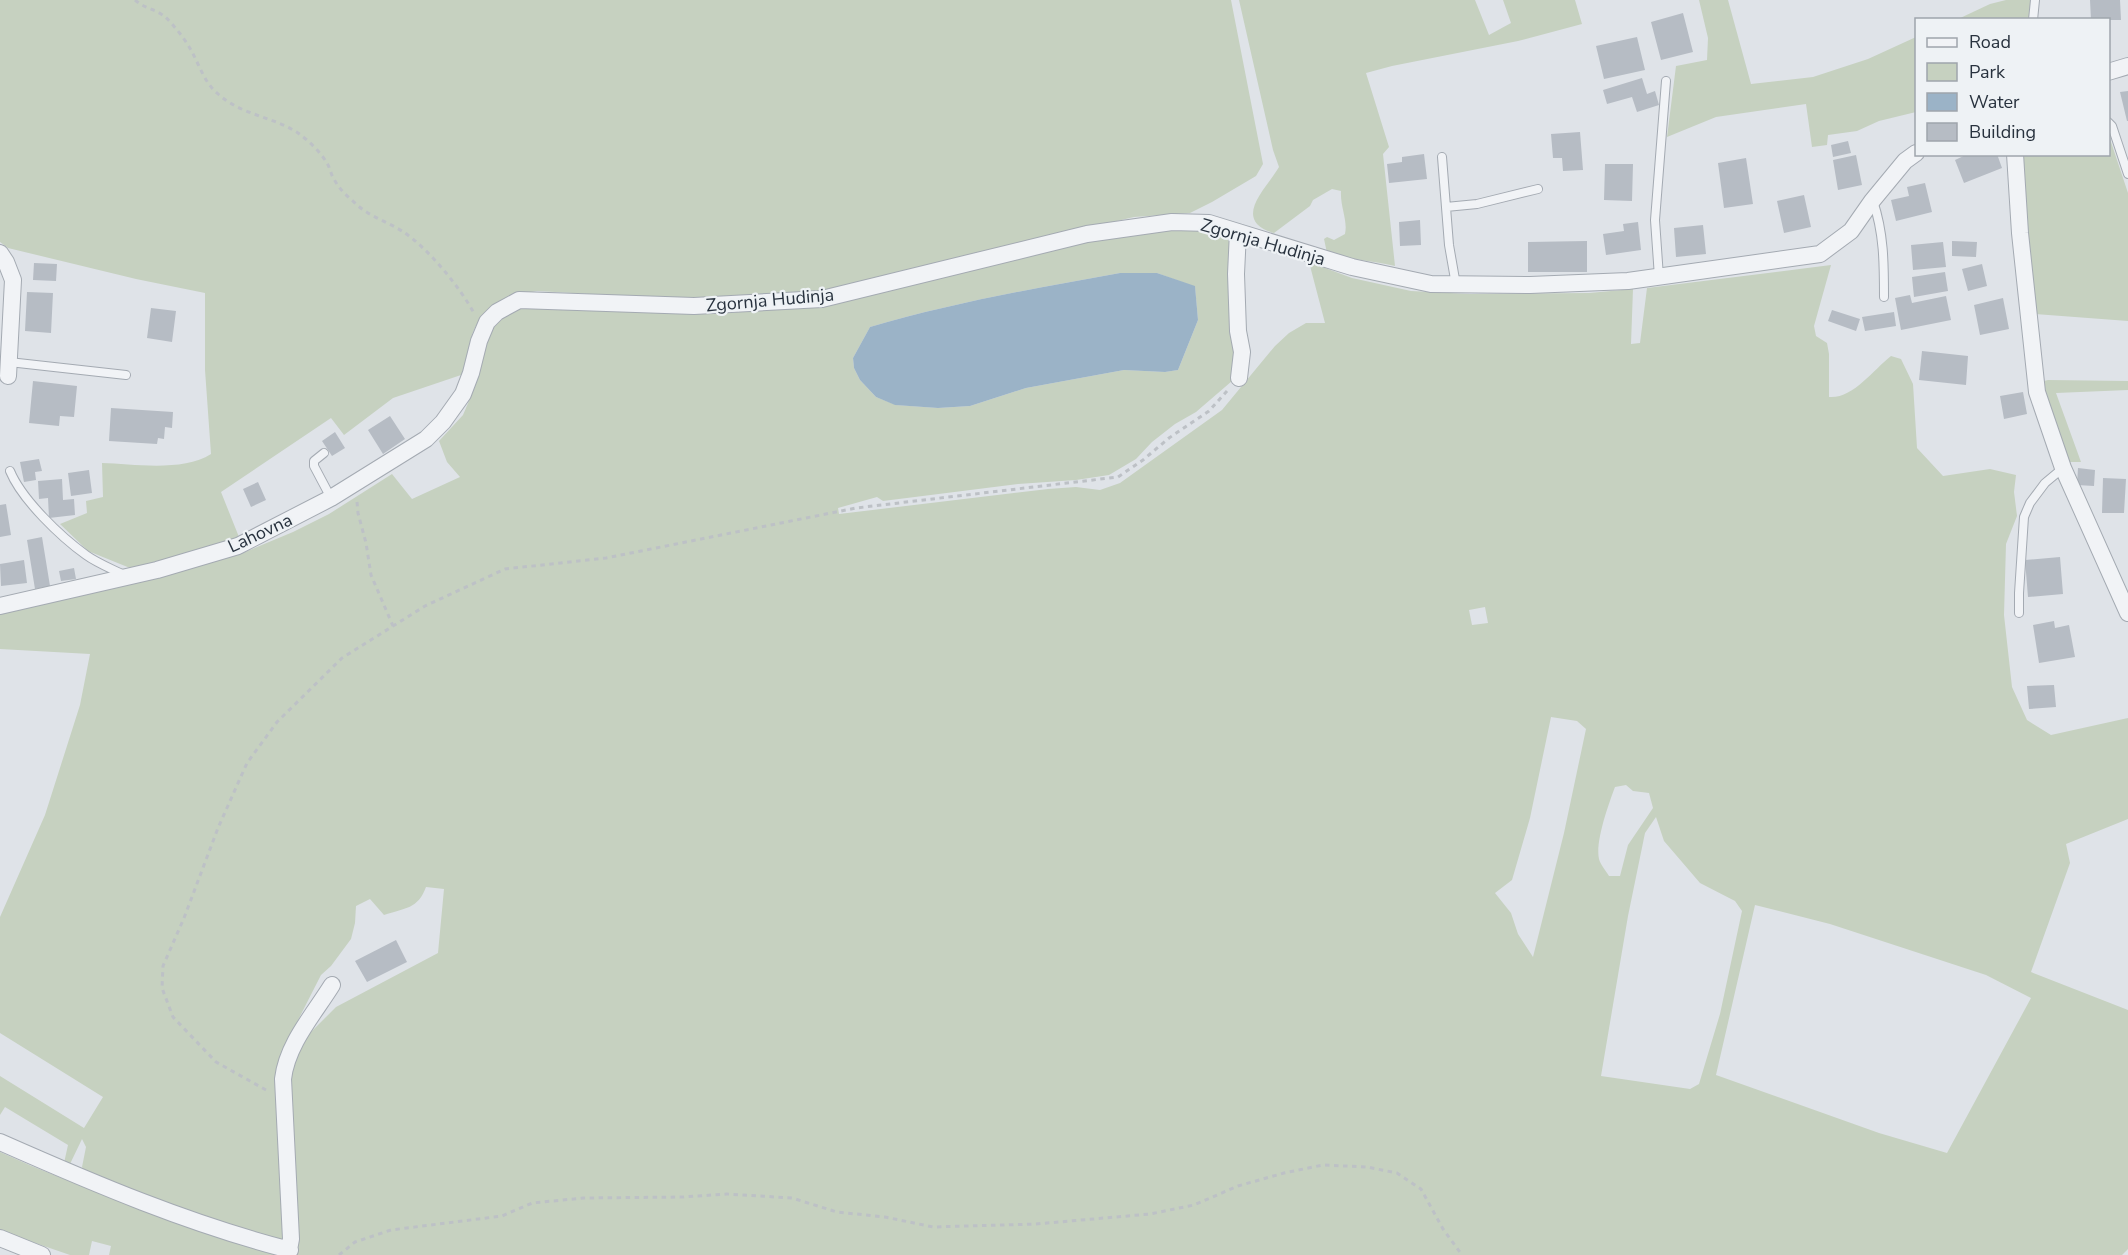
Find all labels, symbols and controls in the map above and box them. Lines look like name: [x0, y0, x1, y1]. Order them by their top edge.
legend: [1915, 18, 2110, 156]
text: Road: [1969, 30, 2011, 54]
text: Park: [1969, 60, 2006, 84]
text: Water: [1969, 90, 2020, 114]
text: Building: [1969, 120, 2036, 144]
street label: Zgornja Hudinja: [1198, 213, 1328, 271]
street label: Zgornja Hudinja: [705, 282, 835, 318]
street label: Lahovna: [224, 508, 296, 558]

